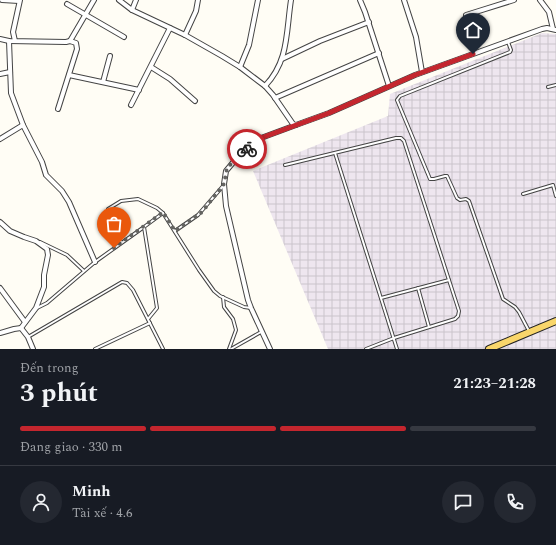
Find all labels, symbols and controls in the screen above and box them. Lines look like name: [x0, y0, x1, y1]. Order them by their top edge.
pin: [456, 13, 490, 54]
icon: home: [462, 19, 484, 41]
courier: [227, 129, 267, 169]
icon: bike: [236, 138, 258, 160]
pin: [97, 207, 131, 248]
icon: bag: [103, 213, 125, 235]
text: Đến trong: [20, 358, 79, 378]
text: 21:23–21:28: [453, 372, 536, 395]
text: 3 phút: [20, 373, 98, 413]
text: Đang giao · 330 m: [20, 437, 123, 457]
text: Minh: [72, 480, 110, 503]
button: person: [20, 481, 62, 523]
button: chat: [442, 481, 484, 523]
button: phone: [494, 481, 536, 523]
text: Tài xế · 4.6: [72, 503, 133, 523]

